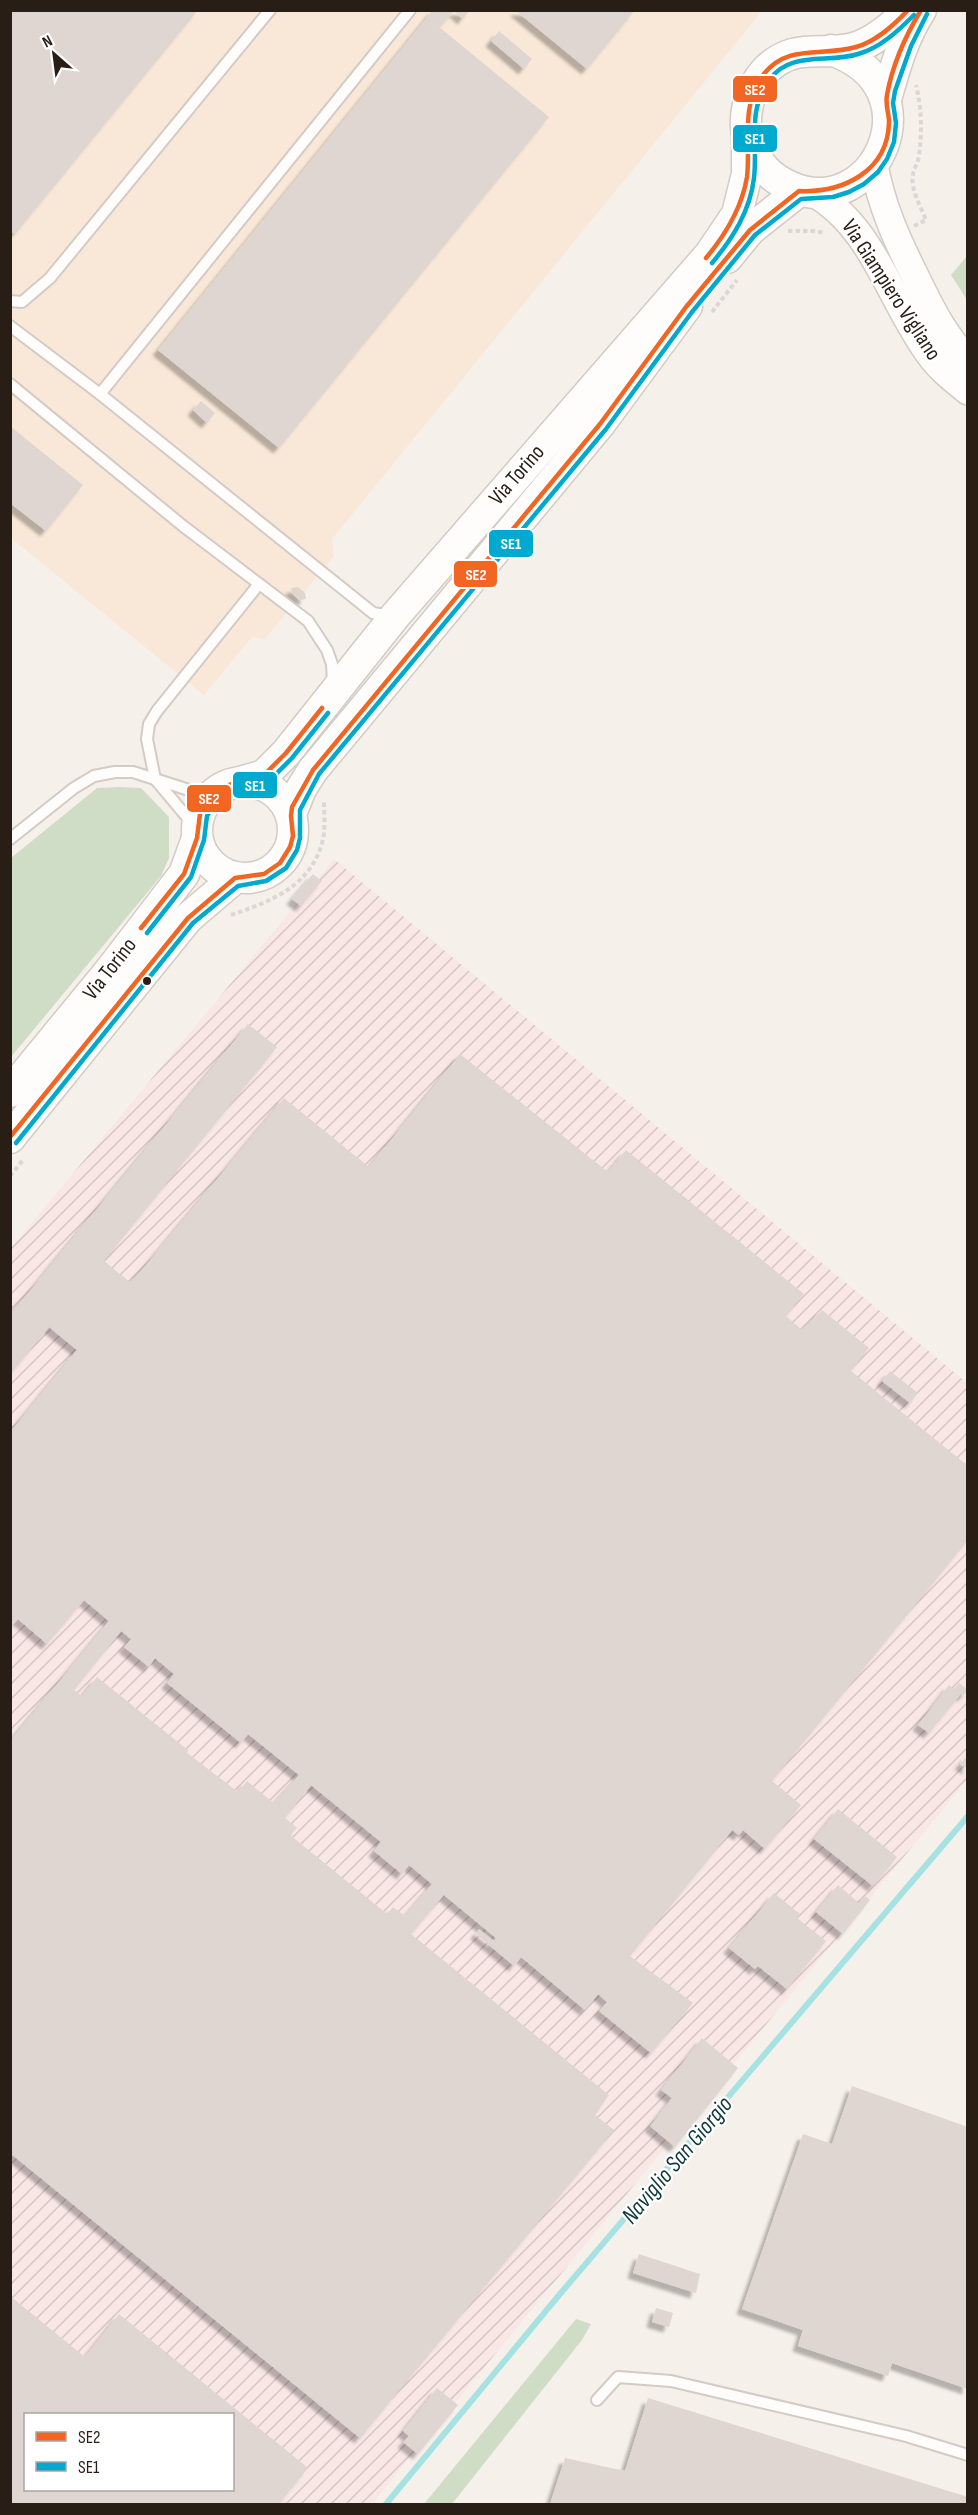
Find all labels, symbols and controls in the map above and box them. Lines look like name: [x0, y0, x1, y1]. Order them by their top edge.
north arrow: [24, 24, 84, 84]
text: N: [39, 32, 56, 52]
line badge: SE2: [732, 75, 778, 103]
text: SE2: [744, 81, 766, 100]
line badge: SE1: [732, 124, 778, 153]
text: SE1: [745, 130, 766, 149]
street label: Via Giampiero Vigliano: [835, 214, 947, 366]
street label: Via Torino: [483, 439, 551, 511]
line badge: SE1: [488, 529, 534, 558]
text: SE1: [501, 535, 522, 554]
line badge: SE2: [453, 560, 498, 588]
text: SE2: [465, 566, 487, 585]
line badge: SE1: [232, 771, 278, 799]
text: SE1: [245, 777, 266, 796]
line badge: SE2: [186, 784, 232, 813]
text: SE2: [198, 790, 220, 809]
street label: Via Torino: [77, 933, 143, 1005]
unlabelled marker: [141, 975, 153, 987]
water label: Naviglio San Giorgio: [615, 2090, 739, 2230]
legend: [24, 2413, 234, 2491]
text: SE2: [78, 2427, 101, 2448]
text: SE1: [78, 2457, 100, 2478]

